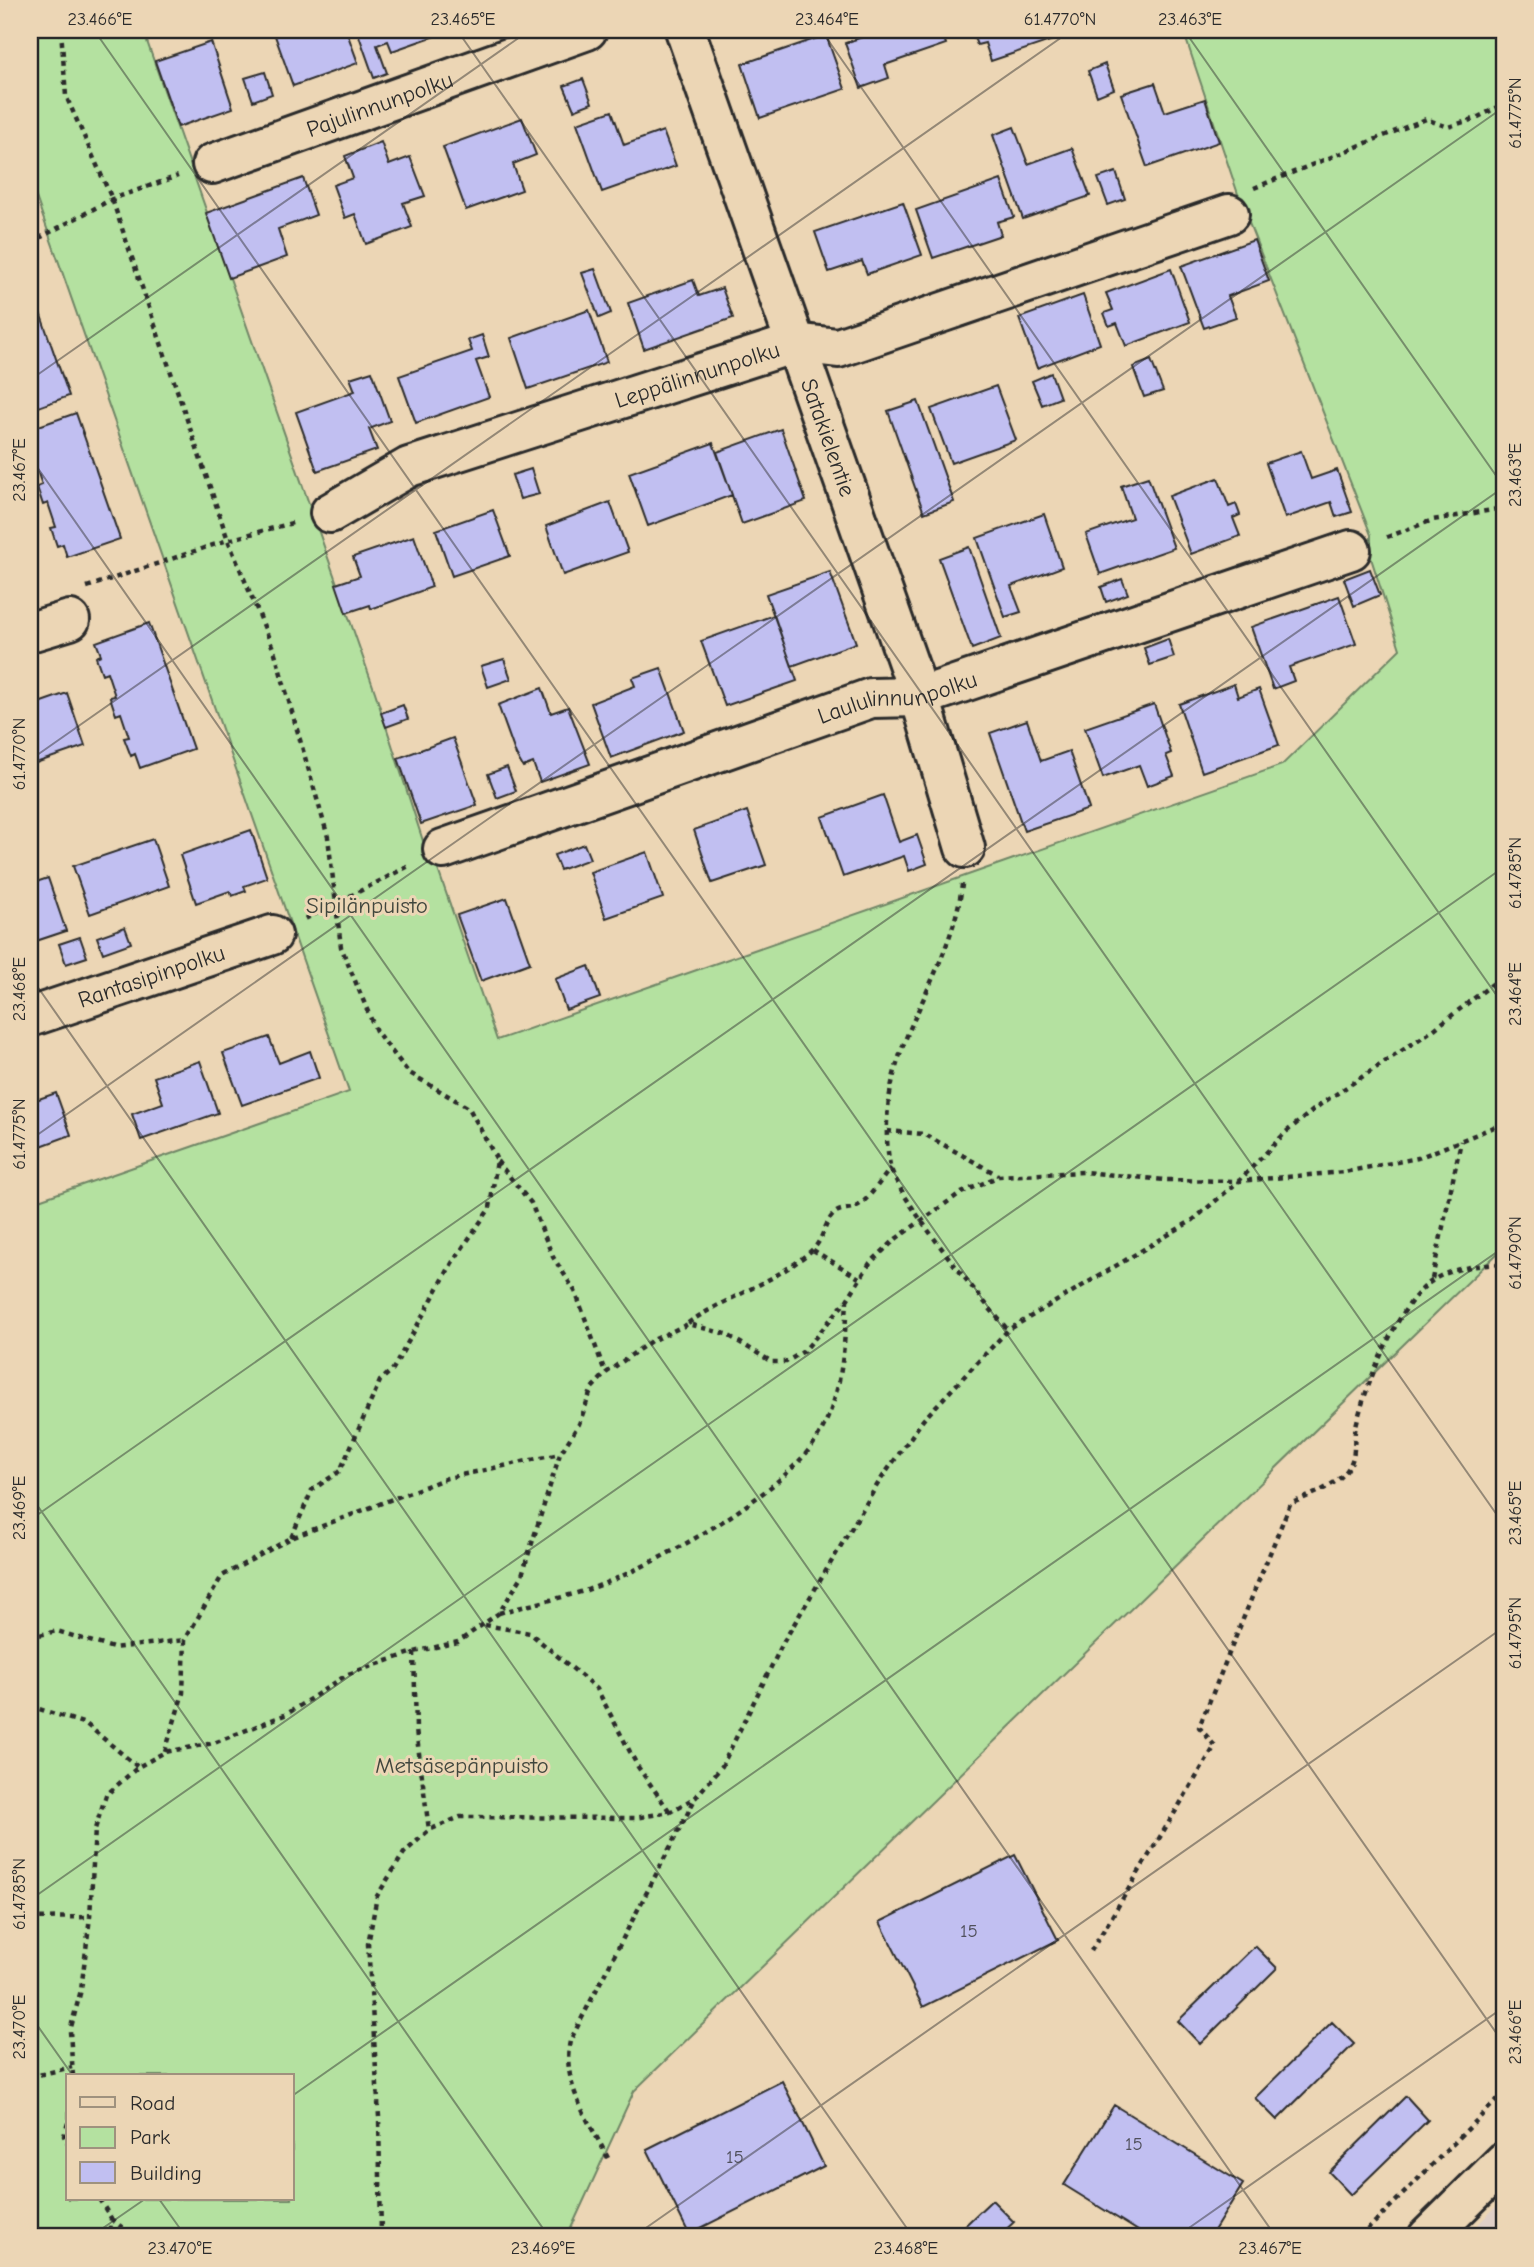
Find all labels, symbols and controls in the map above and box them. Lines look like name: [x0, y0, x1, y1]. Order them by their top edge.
text: 23.466°E: [68, 9, 133, 30]
text: 23.465°E: [431, 9, 496, 30]
text: 23.464°E: [795, 9, 859, 30]
text: 61.4770°N: [1024, 9, 1096, 30]
text: 23.463°E: [1158, 9, 1222, 30]
street label: Pajulinnunpolku: [303, 66, 456, 143]
text: 61.4775°N: [1505, 77, 1526, 149]
street label: Leppälinnunpolku: [611, 335, 783, 414]
street label: Satakielentie: [795, 375, 862, 500]
text: 23.467°E: [9, 438, 30, 502]
text: 23.463°E: [1505, 443, 1526, 507]
street label: Laululinnunpolku: [814, 665, 980, 729]
text: 61.4770°N: [9, 718, 30, 790]
text: 61.4785°N: [1505, 837, 1526, 909]
park label: Sipilänpuisto: [306, 892, 428, 919]
street label: Rantasipinpolku: [74, 939, 228, 1013]
text: 23.468°E: [9, 957, 30, 1021]
text: 23.464°E: [1505, 962, 1526, 1026]
text: 61.4775°N: [9, 1098, 30, 1170]
text: 61.4790°N: [1505, 1216, 1526, 1290]
text: 23.469°E: [9, 1476, 30, 1540]
text: 23.465°E: [1505, 1480, 1526, 1545]
text: 61.4795°N: [1505, 1597, 1526, 1669]
park label: Metsäsepänpuisto: [375, 1752, 549, 1779]
text: 61.4785°N: [9, 1858, 30, 1930]
house number: 15: [960, 1920, 978, 1942]
text: 23.470°E: [9, 1994, 30, 2059]
text: 23.466°E: [1505, 1999, 1526, 2064]
legend: [66, 2074, 294, 2200]
text: Road: [130, 2091, 175, 2115]
text: Park: [130, 2125, 170, 2149]
house number: 15: [1125, 2133, 1143, 2155]
house number: 15: [726, 2146, 744, 2168]
text: Building: [130, 2161, 202, 2185]
text: 23.470°E: [148, 2238, 213, 2259]
text: 23.469°E: [511, 2238, 575, 2259]
text: 23.468°E: [874, 2238, 938, 2259]
text: 23.467°E: [1238, 2238, 1302, 2259]

